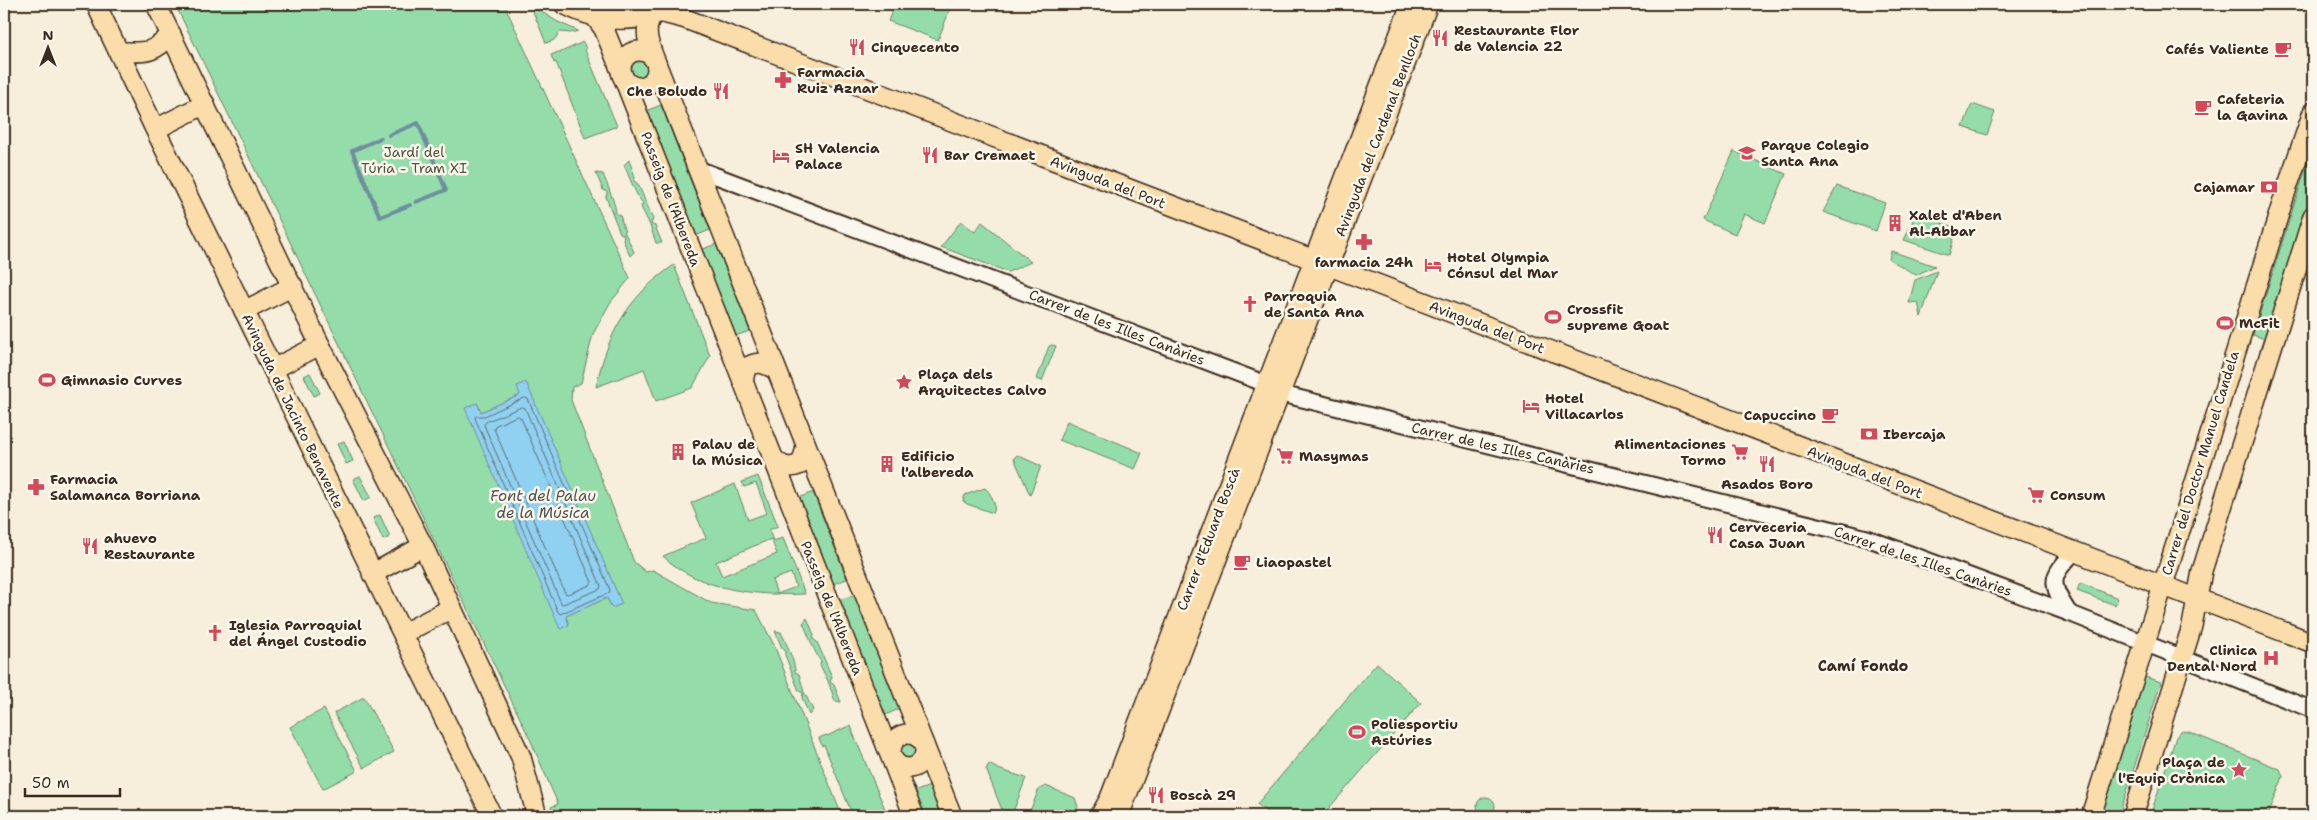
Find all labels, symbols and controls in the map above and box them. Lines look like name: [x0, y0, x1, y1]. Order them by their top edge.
place label: Restaurante Flor de Valencia 22: [1454, 21, 1580, 55]
north arrow: [22, 22, 72, 72]
text: N: [42, 26, 54, 44]
restaurant icon: Restaurante Flor de Valencia 22: [1430, 28, 1450, 48]
street label: Avinguda del Cardenal Benlloch: [1331, 31, 1425, 239]
restaurant icon: Cinquecento: [847, 37, 867, 57]
place label: Cinquecento: [871, 38, 959, 56]
cafe icon: Cafés Valiente: [2273, 39, 2293, 59]
place label: Cafés Valiente: [2165, 40, 2269, 58]
place label: Farmacia Ruiz Aznar: [797, 63, 879, 97]
pharmacy icon: Farmacia Ruiz Aznar: [773, 70, 793, 90]
restaurant icon: Che Boludo: [711, 81, 731, 101]
place label: Che Boludo: [627, 82, 707, 100]
place label: Cafeteria la Gavina: [2217, 90, 2288, 124]
cafe icon: Cafeteria la Gavina: [2193, 97, 2213, 117]
street label: Passeig de l'Albereda: [637, 129, 705, 269]
place label: Parque Colegio Santa Ana: [1761, 136, 1869, 170]
place label: SH Valencia Palace: [795, 139, 880, 173]
park label: Jardí del Túria - Tram XI: [361, 143, 467, 177]
school or university icon: Parque Colegio Santa Ana: [1737, 143, 1757, 163]
restaurant icon: Bar Cremaet: [920, 145, 940, 165]
hotel icon: SH Valencia Palace: [771, 146, 791, 166]
place label: Bar Cremaet: [944, 146, 1036, 164]
street label: Avinguda del Port: [1048, 152, 1168, 212]
bank icon: Cajamar: [2259, 177, 2279, 197]
place label: Cajamar: [2194, 178, 2255, 196]
place label: Xalet d'Aben Al-Abbar: [1909, 206, 2002, 240]
building icon: Xalet d'Aben Al-Abbar: [1885, 213, 1905, 233]
pharmacy icon: farmacia 24h: [1354, 232, 1374, 252]
place label: Hotel Olympia Cónsul del Mar: [1447, 248, 1559, 282]
place label: farmacia 24h: [1315, 253, 1413, 271]
hotel icon: Hotel Olympia Cónsul del Mar: [1423, 255, 1443, 275]
street label: Carrer de les Illes Canàries: [1026, 285, 1208, 369]
place label: Parroquia de Santa Ana: [1264, 287, 1364, 321]
church icon: Parroquia de Santa Ana: [1240, 294, 1260, 314]
street label: Avinguda del Port: [1427, 297, 1547, 357]
place label: Crossfit supreme Goat: [1567, 300, 1670, 334]
sports icon: Crossfit supreme Goat: [1543, 307, 1563, 327]
street label: Avinguda de Jacinto Benavente: [238, 311, 348, 511]
sports icon: McFit: [2215, 313, 2235, 333]
place label: McFit: [2239, 314, 2280, 332]
street label: Carrer del Doctor Manuel Candela: [2157, 348, 2243, 577]
place label: Plaça dels Arquitectes Calvo: [918, 365, 1047, 399]
sports icon: Gimnasio Curves: [37, 370, 57, 390]
place label: Gimnasio Curves: [61, 371, 182, 389]
place icon: Plaça dels Arquitectes Calvo: [894, 372, 914, 392]
place label: Hotel Villacarlos: [1545, 389, 1624, 423]
hotel icon: Hotel Villacarlos: [1521, 396, 1541, 416]
cafe icon: Capuccino: [1820, 405, 1840, 425]
place label: Capuccino: [1744, 406, 1816, 424]
street label: Carrer de les Illes Canàries: [1410, 418, 1596, 478]
bank icon: Ibercaja: [1859, 424, 1879, 444]
place label: Ibercaja: [1883, 425, 1946, 443]
place label: Palau de la Música: [692, 435, 763, 469]
place label: Alimentaciones Tormo: [1614, 435, 1726, 469]
building icon: Palau de la Música: [668, 442, 688, 462]
supermarket icon: Alimentaciones Tormo: [1730, 442, 1750, 462]
street label: Avinguda del Port: [1805, 442, 1925, 502]
supermarket icon: Masymas: [1275, 446, 1295, 466]
place label: Edificio l'albereda: [901, 447, 974, 481]
place label: Masymas: [1299, 447, 1369, 465]
building icon: Edificio l'albereda: [877, 454, 897, 474]
restaurant icon: Asados Boro: [1757, 454, 1777, 474]
street label: Carrer d'Eduard Boscà: [1172, 465, 1244, 613]
place label: Farmacia Salamanca Borriana: [50, 470, 201, 504]
place label: Asados Boro: [1721, 475, 1813, 493]
pharmacy icon: Farmacia Salamanca Borriana: [26, 477, 46, 497]
supermarket icon: Consum: [2026, 485, 2046, 505]
water label: Font del Palau de la Música: [490, 486, 596, 523]
place label: Consum: [2050, 486, 2106, 504]
place label: Cerveceria Casa Juan: [1729, 518, 1807, 552]
street label: Carrer de les Illes Canàries: [1832, 522, 2014, 600]
restaurant icon: Cerveceria Casa Juan: [1705, 525, 1725, 545]
place label: ahuevo Restaurante: [104, 529, 195, 563]
restaurant icon: ahuevo Restaurante: [80, 536, 100, 556]
street label: Passeig de l'Albereda: [797, 538, 867, 678]
cafe icon: Liaopastel: [1232, 552, 1252, 572]
place label: Liaopastel: [1256, 553, 1332, 571]
place label: Iglesia Parroquial del Ángel Custodio: [229, 616, 367, 650]
church icon: Iglesia Parroquial del Ángel Custodio: [205, 623, 225, 643]
place label: Clinica Dental Nord: [2167, 641, 2257, 675]
hospital icon: Clinica Dental Nord: [2261, 648, 2281, 668]
district label: Camí Fondo: [1818, 656, 1909, 676]
place label: Poliesportiu Astúries: [1371, 715, 1458, 749]
sports icon: Poliesportiu Astúries: [1347, 722, 1367, 742]
place label: Plaça de l'Equip Crònica: [2118, 753, 2225, 787]
place icon: Plaça de l'Equip Crònica: [2229, 760, 2249, 780]
scale bar: [25, 765, 120, 797]
text: 50 m: [32, 773, 70, 793]
restaurant icon: Boscà 29: [1146, 785, 1166, 805]
place label: Boscà 29: [1170, 786, 1236, 804]

